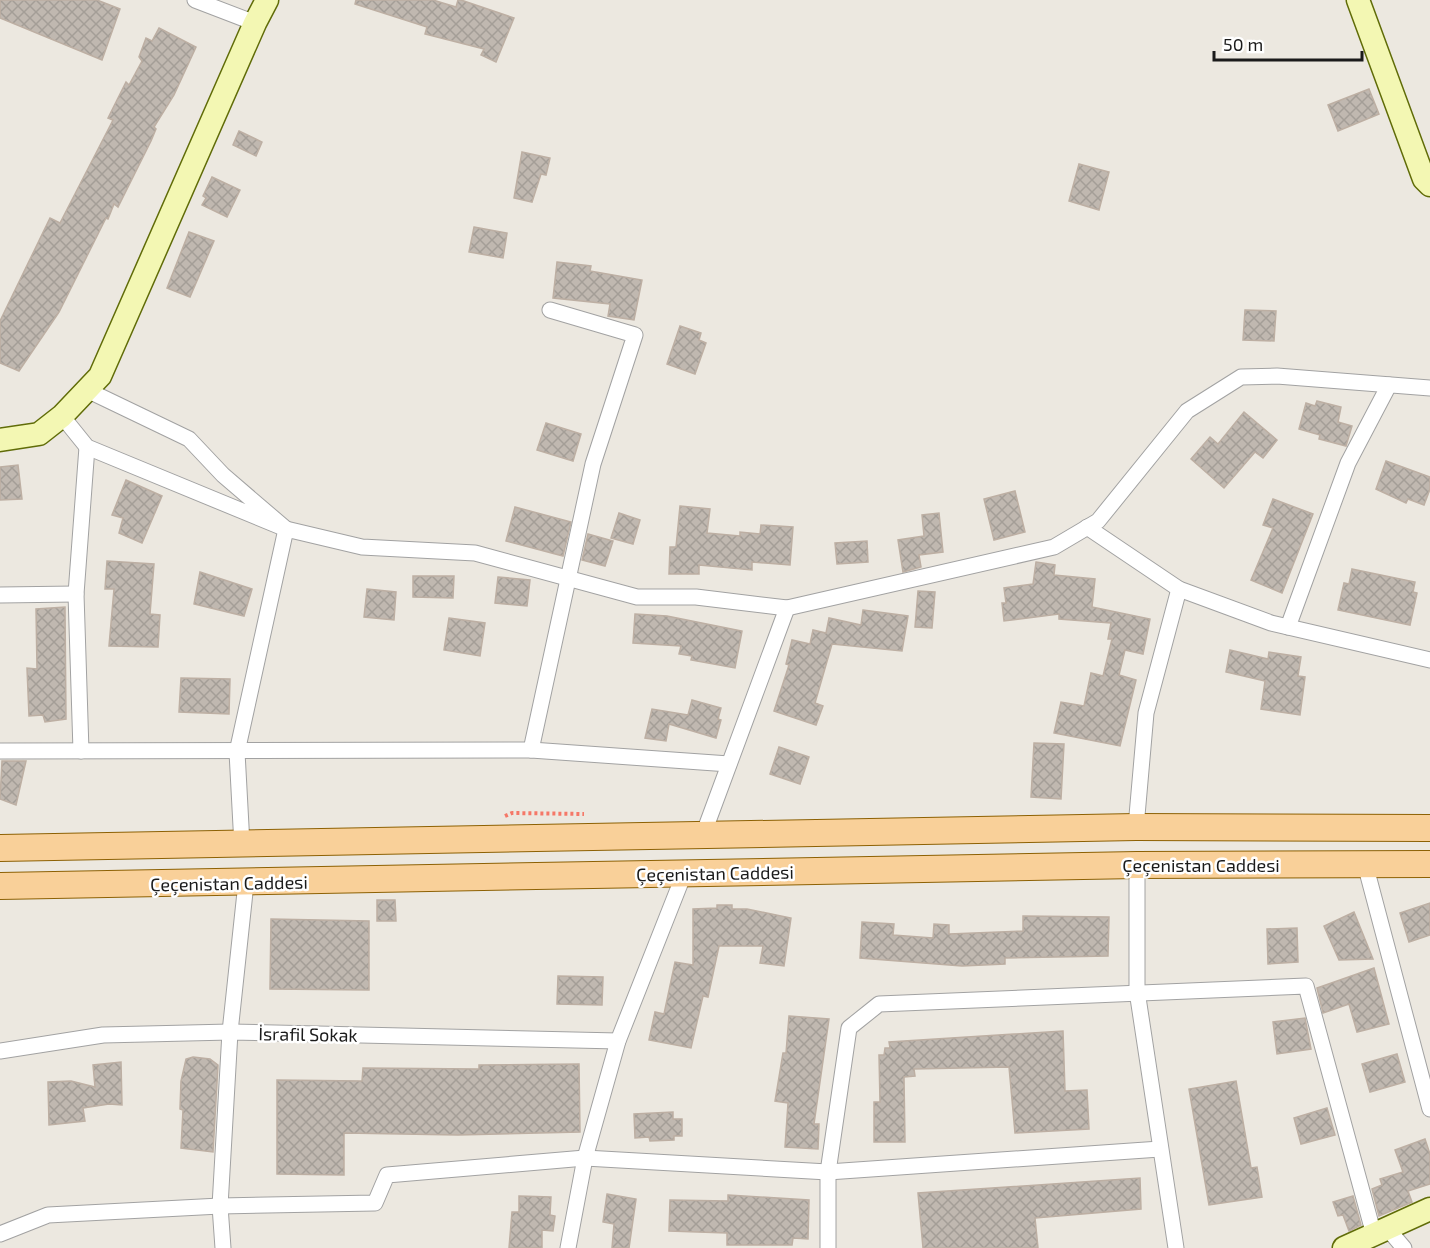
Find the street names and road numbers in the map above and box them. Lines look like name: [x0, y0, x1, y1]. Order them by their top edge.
street label: Çeçenistan Caddesi: [1122, 854, 1280, 877]
street label: Çeçenistan Caddesi: [636, 861, 794, 886]
street label: Çeçenistan Caddesi: [150, 871, 308, 896]
street label: İsrafil Sokak: [258, 1022, 358, 1046]

